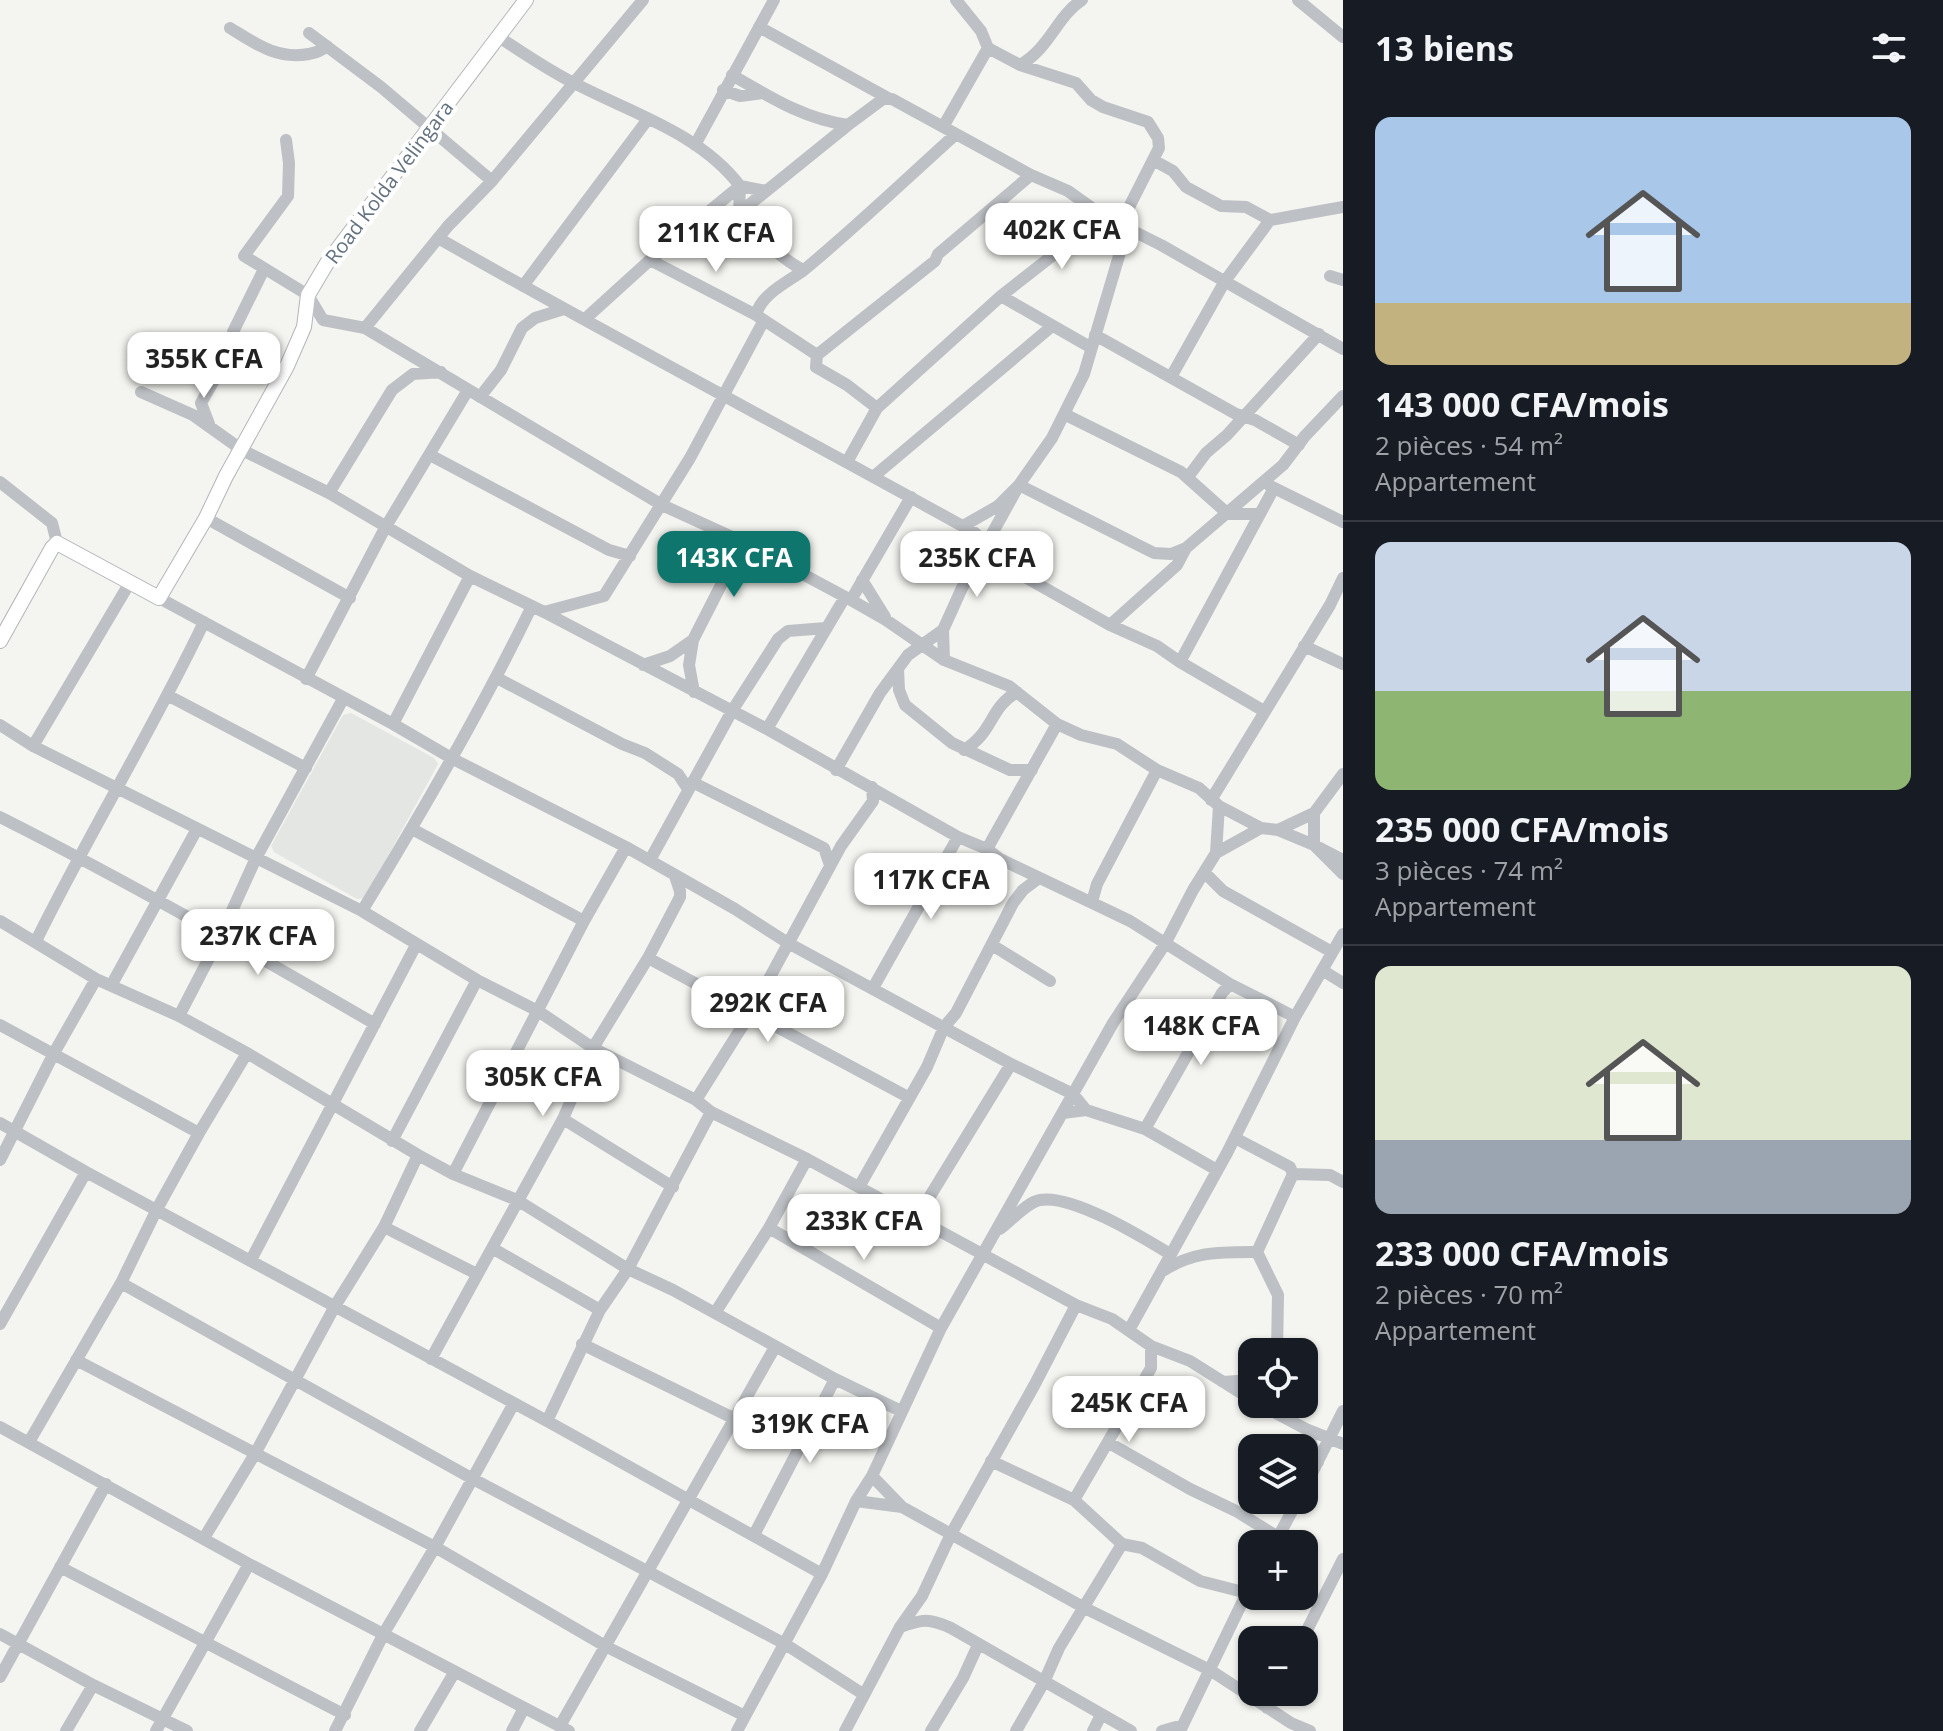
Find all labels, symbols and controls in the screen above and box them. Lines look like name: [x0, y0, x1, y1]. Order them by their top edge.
text: 13 biens: [1375, 25, 1514, 71]
icon: filters: [1867, 26, 1911, 70]
street label: Road Kolda Velingara: [319, 95, 459, 269]
icon: home: [1571, 169, 1715, 313]
pin: 402K CFA: [979, 203, 1145, 271]
pin: 211K CFA: [633, 206, 799, 274]
text: 402K CFA: [1003, 211, 1121, 247]
text: 211K CFA: [657, 214, 775, 250]
pin: 355K CFA: [121, 332, 287, 400]
text: 355K CFA: [145, 340, 263, 376]
text: 143 000 CFA/mois: [1375, 381, 1669, 427]
text: 2 pièces · 54 m²: [1375, 427, 1563, 463]
text: Appartement: [1375, 463, 1536, 499]
pin: 143K CFA: [651, 531, 817, 599]
pin: 235K CFA: [894, 531, 1060, 599]
text: 143K CFA: [675, 539, 793, 575]
text: 235K CFA: [918, 539, 1036, 575]
icon: home: [1571, 594, 1715, 738]
text: 235 000 CFA/mois: [1375, 806, 1669, 852]
text: 3 pièces · 74 m²: [1375, 852, 1563, 888]
pin: 117K CFA: [848, 853, 1014, 921]
text: 117K CFA: [872, 861, 990, 897]
text: Appartement: [1375, 888, 1536, 924]
pin: 237K CFA: [175, 909, 341, 977]
text: 237K CFA: [199, 917, 317, 953]
pin: 292K CFA: [685, 976, 851, 1044]
text: 292K CFA: [709, 984, 827, 1020]
pin: 148K CFA: [1118, 999, 1284, 1067]
text: 148K CFA: [1142, 1007, 1260, 1043]
icon: home: [1571, 1018, 1715, 1162]
pin: 305K CFA: [460, 1050, 626, 1118]
text: 305K CFA: [484, 1058, 602, 1094]
pin: 233K CFA: [781, 1194, 947, 1262]
text: 233K CFA: [805, 1202, 923, 1238]
text: 233 000 CFA/mois: [1375, 1230, 1669, 1276]
text: 2 pièces · 70 m²: [1375, 1276, 1563, 1312]
text: Appartement: [1375, 1312, 1536, 1348]
map controls: [1238, 1338, 1318, 1706]
button: locate: [1238, 1338, 1318, 1418]
pin: 245K CFA: [1046, 1376, 1212, 1444]
text: 245K CFA: [1070, 1384, 1188, 1420]
pin: 319K CFA: [727, 1397, 893, 1465]
text: 319K CFA: [751, 1405, 869, 1441]
button: layers: [1238, 1434, 1318, 1514]
button: +: [1238, 1530, 1318, 1610]
button: −: [1238, 1626, 1318, 1706]

